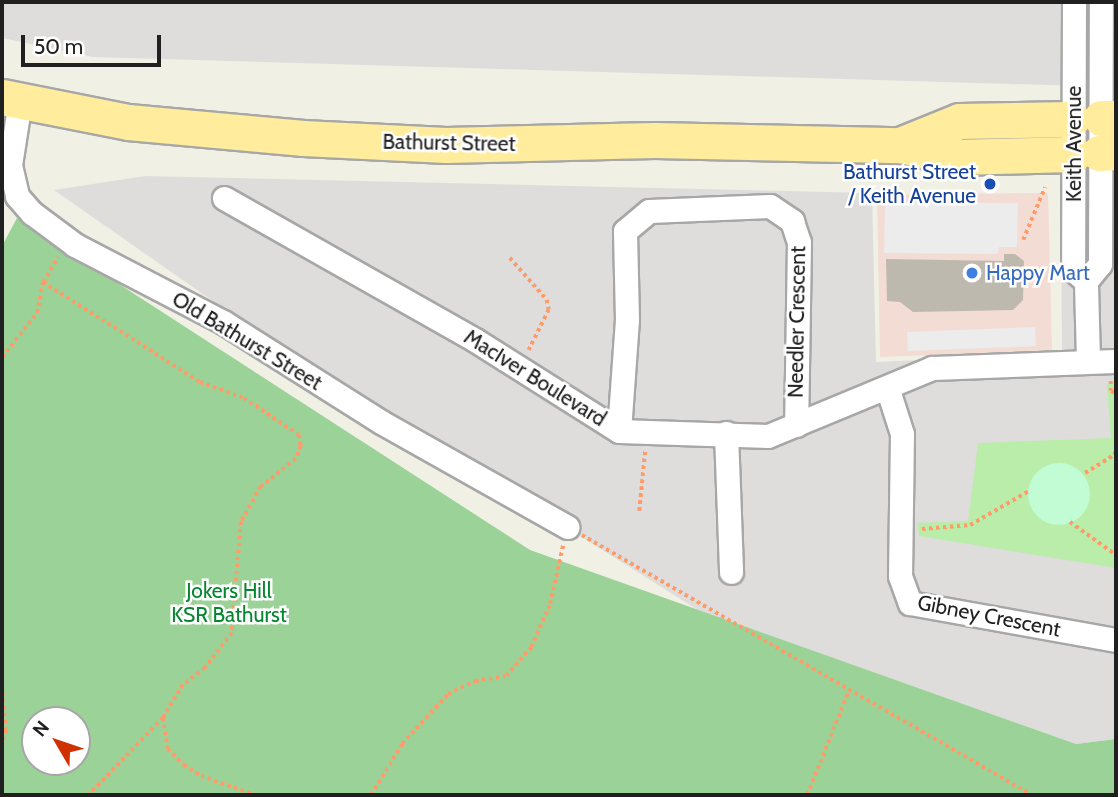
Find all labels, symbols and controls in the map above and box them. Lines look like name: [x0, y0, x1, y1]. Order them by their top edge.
scale bar: [24, 21, 164, 65]
text: 50 m: [34, 34, 83, 59]
street label: Keith Avenue: [1061, 86, 1087, 202]
street label: Bathurst Street: [382, 129, 516, 157]
place label: Bathurst Street / Keith Avenue: [843, 159, 976, 209]
marker: Bathurst Street / Keith Avenue: [982, 176, 998, 192]
street label: Needler Crescent: [783, 246, 811, 398]
place label: Happy Mart: [986, 260, 1090, 286]
marker: Happy Mart: [964, 265, 980, 281]
street label: Old Bathurst Street: [168, 286, 326, 396]
street label: MacIver Boulevard: [459, 324, 611, 432]
park label: Jokers Hill KSR Bathurst: [171, 578, 287, 628]
street label: Gibney Crescent: [915, 590, 1063, 642]
north arrow: [21, 706, 91, 776]
text: N: [28, 716, 54, 741]

